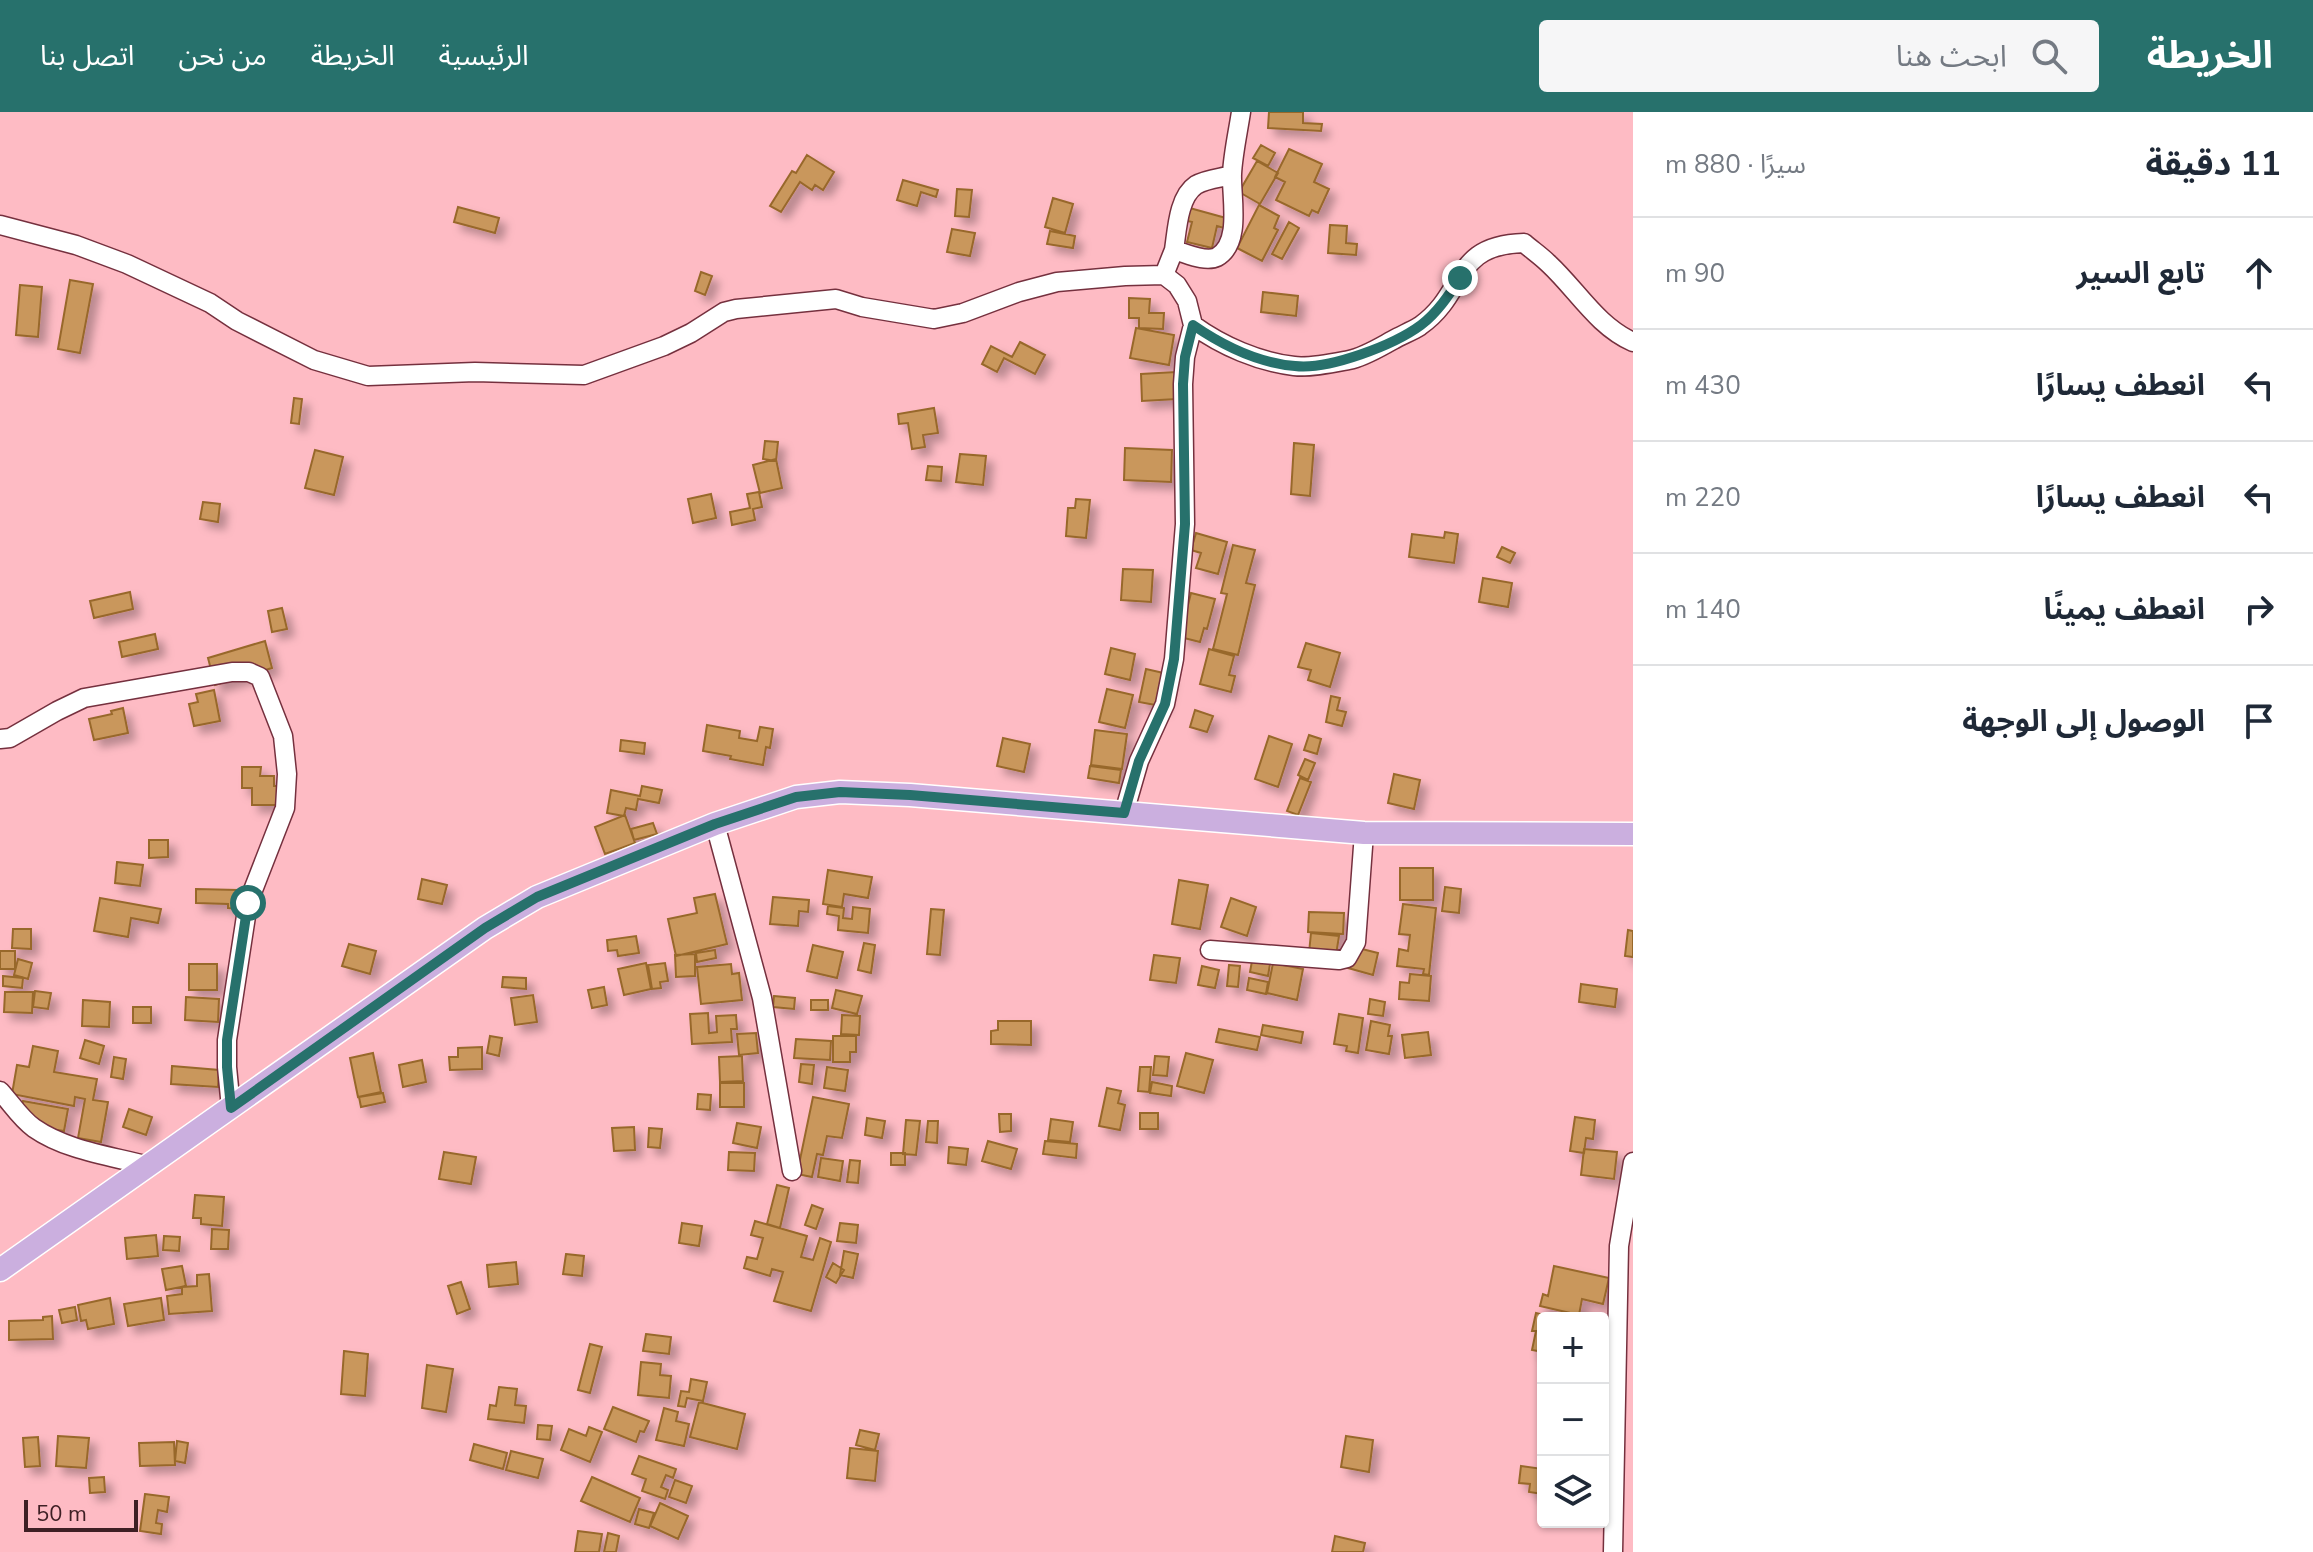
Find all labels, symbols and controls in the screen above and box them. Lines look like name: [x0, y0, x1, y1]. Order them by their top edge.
search box: [1539, 20, 2099, 92]
text: الخريطة: [2147, 30, 2273, 81]
icon: search: [2027, 34, 2071, 78]
text: ابحث هنا: [1896, 36, 2007, 77]
text: اتصل بنا: [40, 37, 135, 75]
text: من نحن: [179, 37, 267, 75]
text: الخريطة: [311, 37, 395, 75]
text: الرئيسية: [439, 37, 529, 75]
text: 11 دقيقة: [2145, 141, 2281, 187]
text: سيرًا · 880 m: [1665, 147, 1806, 182]
icon: ahead: [2237, 251, 2281, 295]
text: تابع السير: [2077, 253, 2205, 294]
text: 90 m: [1665, 256, 1725, 291]
route end: [1442, 260, 1478, 296]
icon: left: [2237, 363, 2281, 407]
text: انعطف يسارًا: [2036, 365, 2205, 406]
text: 430 m: [1665, 368, 1741, 403]
icon: left: [2237, 475, 2281, 519]
text: انعطف يسارًا: [2036, 477, 2205, 518]
text: 220 m: [1665, 480, 1741, 515]
icon: right: [2237, 587, 2281, 631]
text: انعطف يمينًا: [2044, 589, 2205, 630]
text: 140 m: [1665, 592, 1741, 627]
icon: arrive: [2237, 699, 2281, 743]
text: الوصول إلى الوجهة: [1962, 701, 2205, 742]
route start: [230, 885, 266, 921]
map controls: [1537, 1312, 1609, 1528]
button: +: [1537, 1312, 1609, 1384]
button: −: [1537, 1384, 1609, 1456]
button: layers: [1537, 1456, 1609, 1528]
scale bar: [24, 1496, 138, 1532]
text: 50 m: [36, 1499, 87, 1529]

